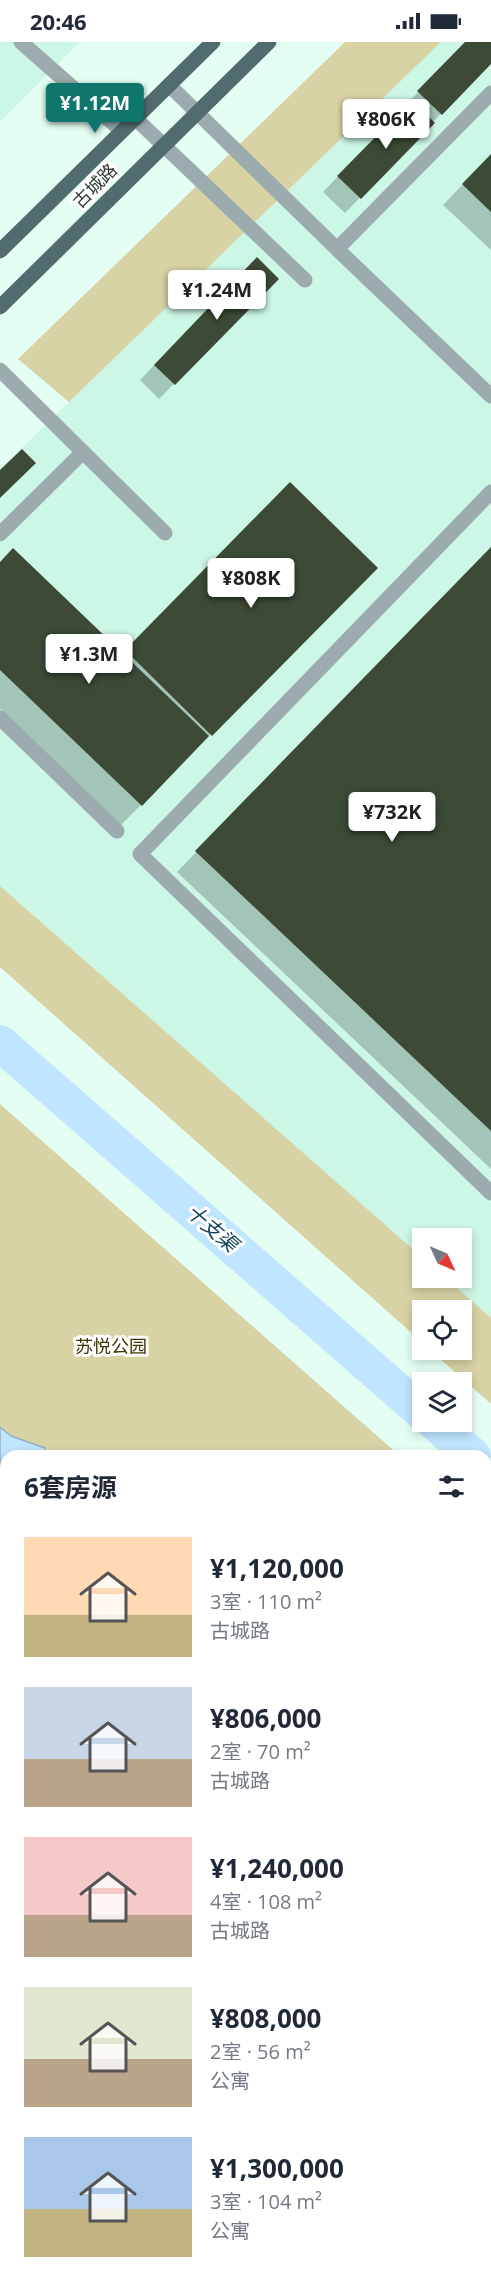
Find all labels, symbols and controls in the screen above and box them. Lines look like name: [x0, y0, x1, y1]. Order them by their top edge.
text: 20:46: [30, 6, 87, 36]
pin: ¥1.12M: [46, 83, 144, 134]
text: ¥1.12M: [60, 89, 130, 116]
pin: ¥806K: [344, 99, 428, 150]
text: ¥806K: [356, 105, 416, 132]
street label: 古城路: [67, 158, 122, 213]
pin: ¥1.24M: [168, 270, 266, 321]
text: ¥1.24M: [182, 276, 252, 303]
pin: ¥808K: [209, 558, 293, 609]
text: ¥808K: [221, 564, 281, 591]
pin: ¥1.3M: [47, 634, 131, 685]
text: ¥1.3M: [60, 640, 118, 667]
pin: ¥732K: [350, 792, 434, 843]
text: ¥732K: [362, 798, 422, 825]
water label: 十支渠: [181, 1198, 246, 1259]
north arrow: [412, 1228, 472, 1288]
map controls: [412, 1228, 472, 1432]
button: locate: [412, 1300, 472, 1360]
park label: 苏悦公园: [75, 1334, 147, 1358]
button: layers: [412, 1372, 472, 1432]
text: 6套房源: [24, 1469, 117, 1505]
icon: filters: [435, 1470, 468, 1503]
text: ¥1,120,000: [210, 1550, 344, 1586]
icon: home: [72, 1561, 144, 1633]
text: 3室 · 110 m²: [210, 1588, 322, 1615]
text: 古城路: [210, 1617, 270, 1644]
text: ¥806,000: [210, 1700, 321, 1736]
icon: home: [72, 1711, 144, 1783]
text: 2室 · 70 m²: [210, 1738, 311, 1765]
text: 古城路: [210, 1767, 270, 1794]
text: ¥1,240,000: [210, 1850, 344, 1886]
icon: home: [72, 1861, 144, 1933]
text: 4室 · 108 m²: [210, 1888, 322, 1915]
text: 古城路: [210, 1917, 270, 1944]
text: ¥808,000: [210, 2000, 321, 2036]
icon: home: [72, 2011, 144, 2083]
text: 2室 · 56 m²: [210, 2038, 311, 2065]
text: 公寓: [210, 2067, 250, 2094]
text: ¥1,300,000: [210, 2150, 344, 2186]
icon: home: [72, 2161, 144, 2233]
text: 3室 · 104 m²: [210, 2188, 322, 2215]
text: 公寓: [210, 2217, 250, 2244]

